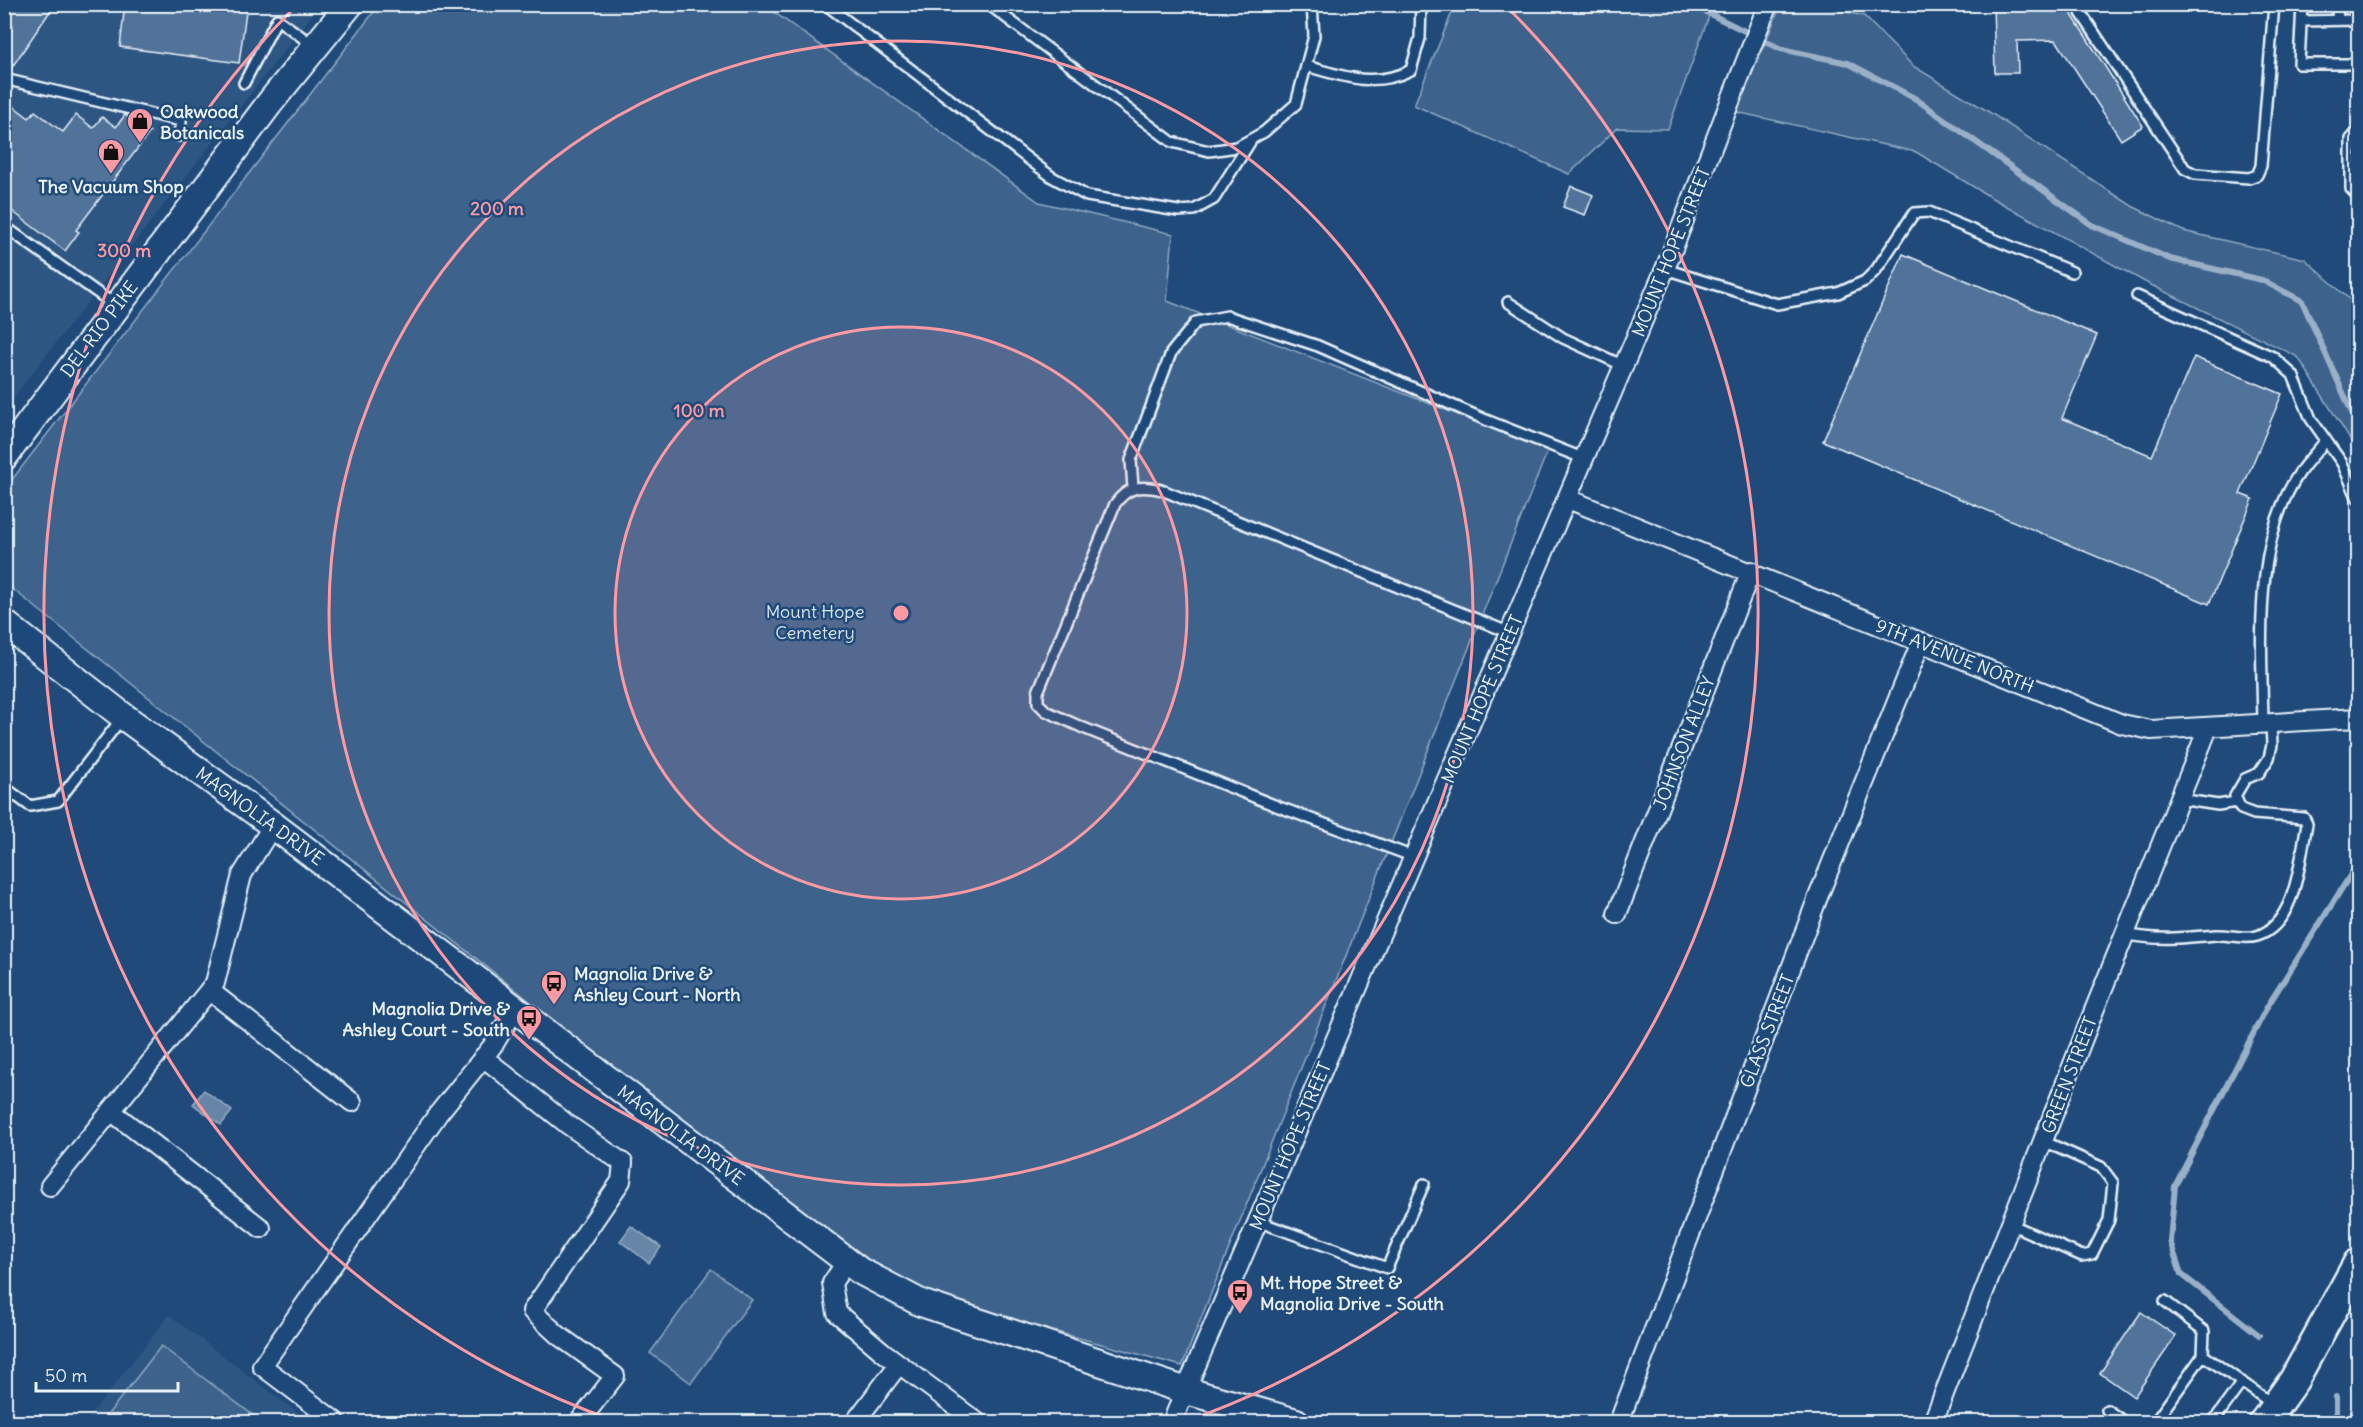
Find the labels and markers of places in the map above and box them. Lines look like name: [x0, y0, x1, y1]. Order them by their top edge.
place label: Oakwood Botanicals: [160, 100, 244, 144]
shop icon: Oakwood Botanicals: [125, 106, 155, 144]
shop icon: The Vacuum Shop: [96, 137, 126, 175]
place label: The Vacuum Shop: [38, 175, 184, 198]
centre of rings: [891, 603, 911, 623]
place label: Magnolia Drive & Ashley Court - North: [574, 962, 741, 1006]
bus stop icon: Magnolia Drive & Ashley Court - North: [539, 968, 569, 1006]
place label: Magnolia Drive & Ashley Court - South: [343, 997, 511, 1041]
bus stop icon: Magnolia Drive & Ashley Court - South: [514, 1003, 544, 1041]
place label: Mt. Hope Street & Magnolia Drive - South: [1260, 1271, 1444, 1315]
bus stop icon: Mt. Hope Street & Magnolia Drive - South: [1225, 1277, 1255, 1315]

